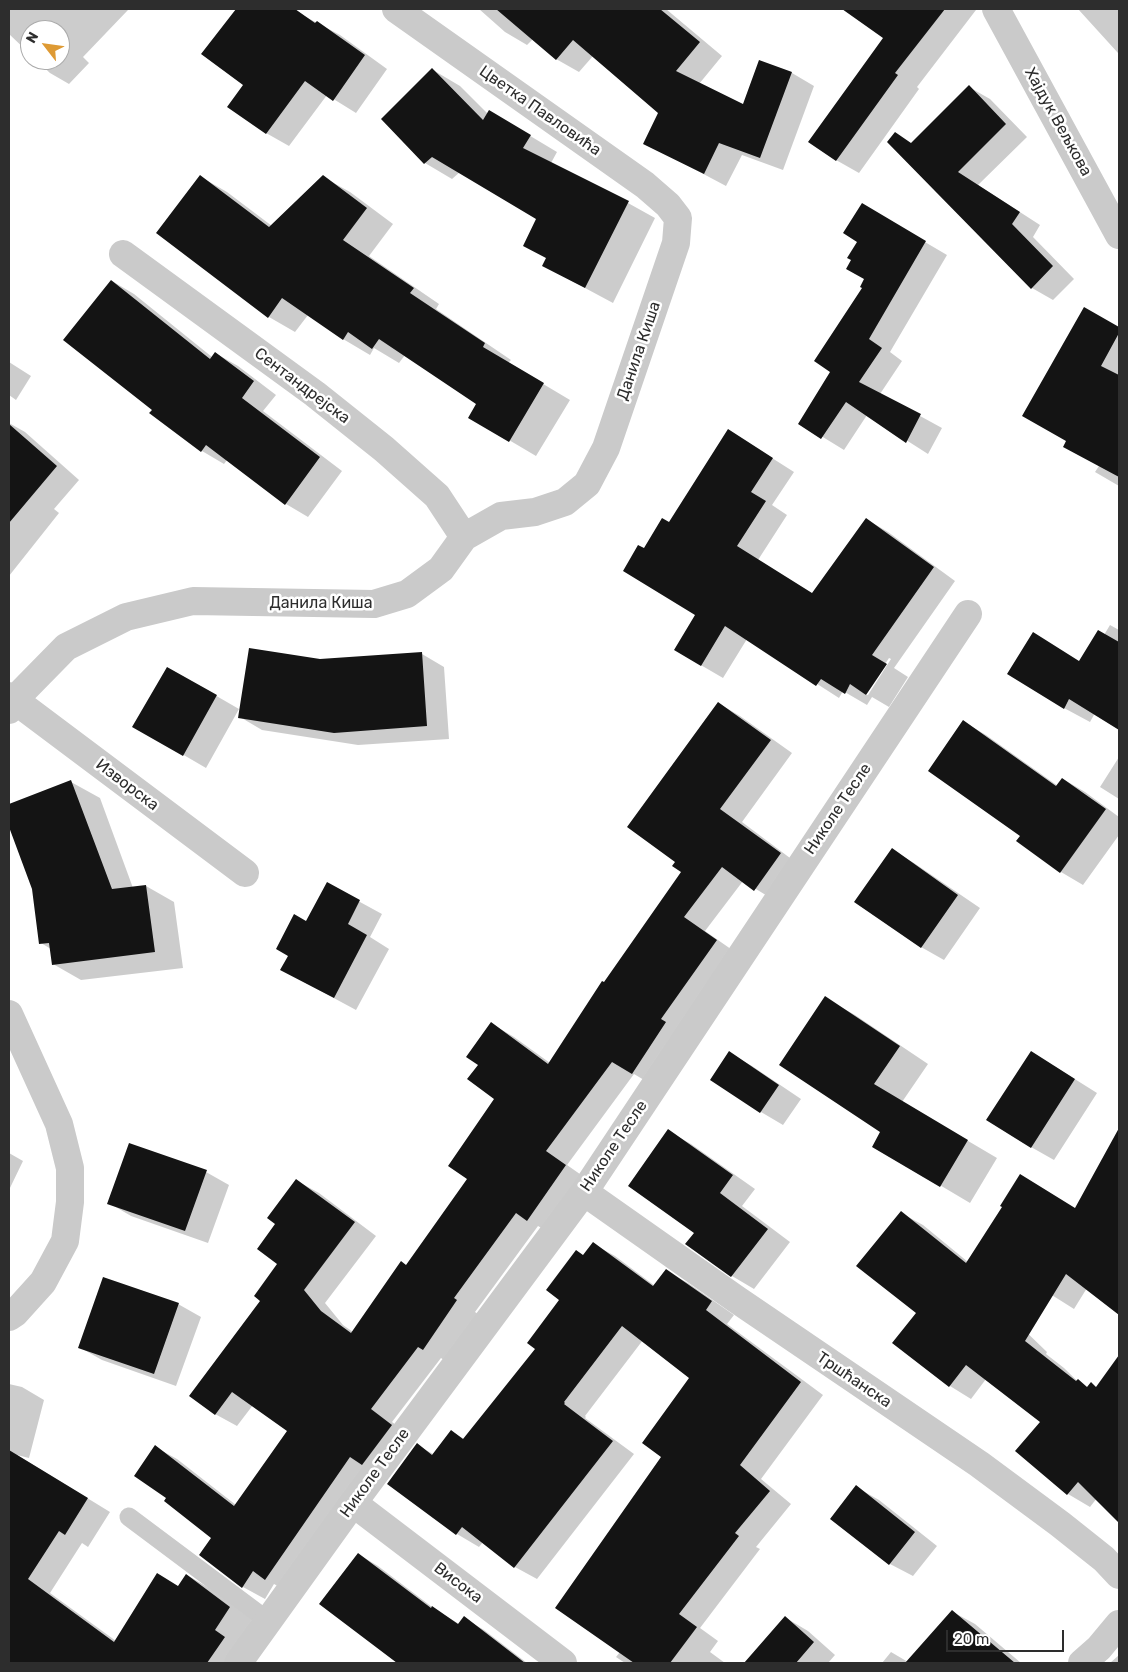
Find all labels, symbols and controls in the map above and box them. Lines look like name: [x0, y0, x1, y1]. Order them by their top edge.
north arrow: [20, 20, 70, 70]
text: N: [23, 29, 42, 46]
street label: Цветка Павловића: [475, 62, 605, 160]
street label: Хајдук Вељкова: [1020, 64, 1096, 180]
street label: Данила Киша: [613, 299, 665, 403]
street label: Сентандрејска: [250, 344, 354, 428]
street label: Данила Киша: [269, 593, 373, 613]
street label: Изворска: [92, 755, 162, 815]
street label: Николе Тесле: [800, 760, 876, 858]
street label: Николе Тесле: [576, 1097, 652, 1195]
street label: Тршћанска: [813, 1348, 895, 1412]
street label: Николе Тесле: [336, 1425, 414, 1521]
street label: Висока: [430, 1559, 486, 1607]
scale bar: [948, 1620, 1066, 1652]
text: 20 m: [954, 1630, 989, 1648]

